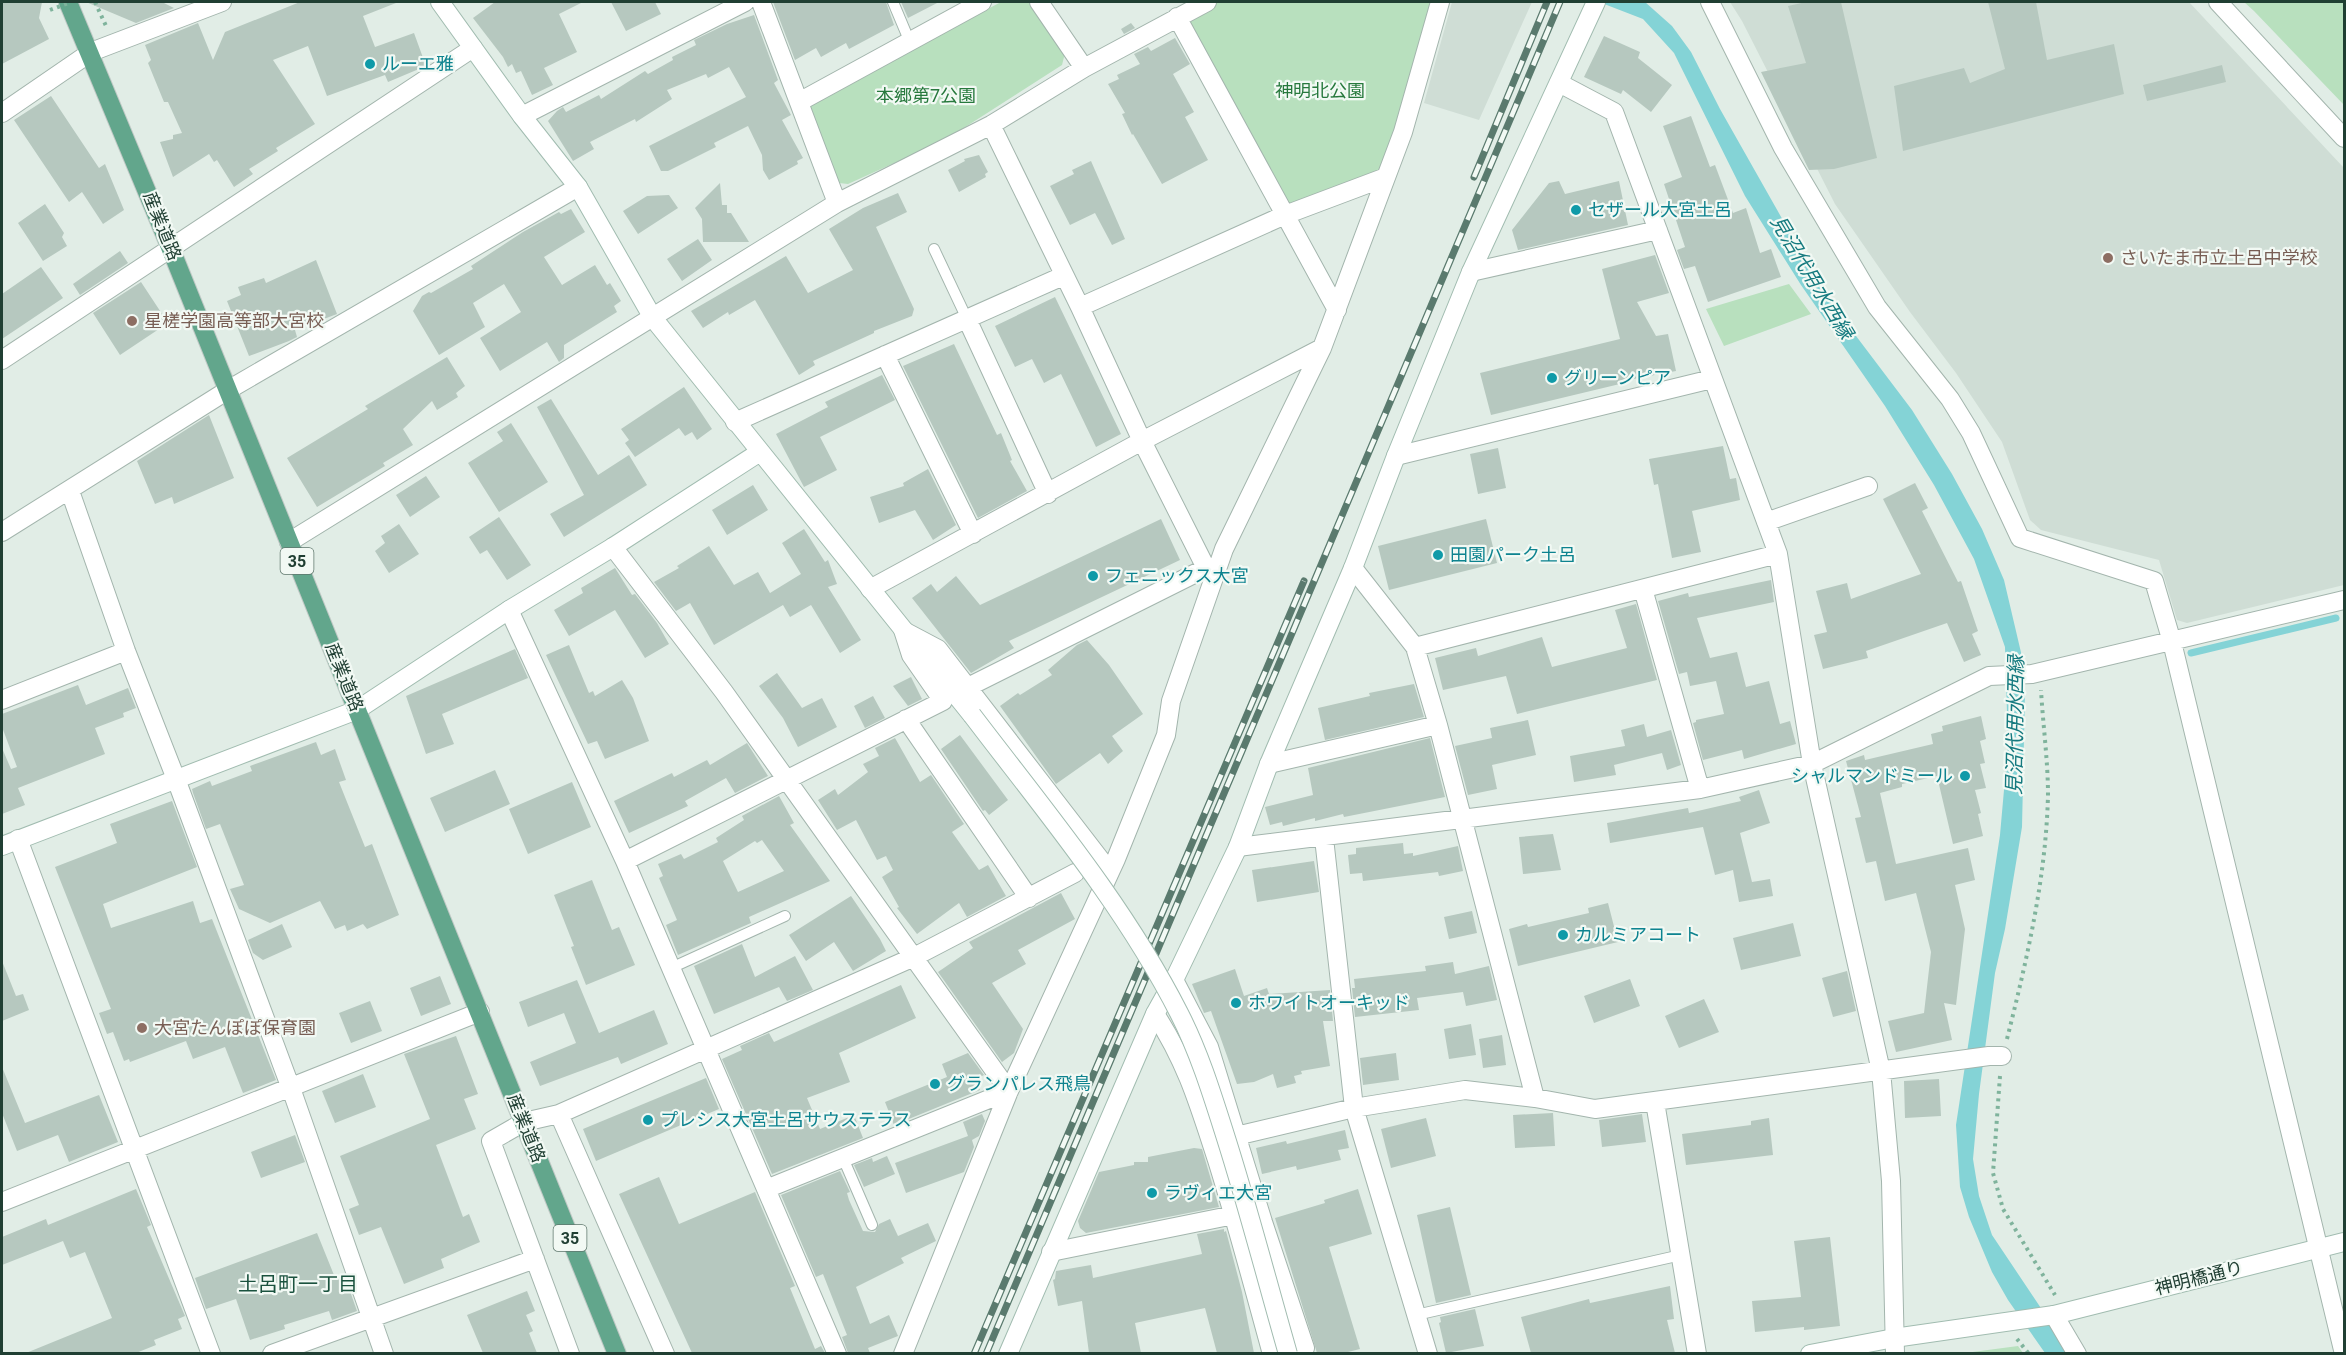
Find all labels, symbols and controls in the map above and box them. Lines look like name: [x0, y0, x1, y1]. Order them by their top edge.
place label: ルーエ雅: [382, 53, 454, 74]
marker: ルーエ雅: [363, 57, 377, 71]
park label: 神明北公園: [1275, 80, 1365, 101]
park label: 本郷第7公園: [876, 85, 976, 106]
street label: 産業道路: [139, 189, 186, 263]
place label: セザール大宮土呂: [1588, 199, 1732, 220]
marker: セザール大宮土呂: [1569, 203, 1583, 217]
water label: 見沼代用水西縁: [1766, 211, 1859, 345]
place label: さいたま市立土呂中学校: [2120, 247, 2317, 268]
marker: さいたま市立土呂中学校: [2101, 251, 2115, 265]
place label: 星槎学園高等部大宮校: [144, 310, 324, 331]
marker: 星槎学園高等部大宮校: [125, 314, 139, 328]
place label: グリーンピア: [1564, 367, 1671, 388]
marker: グリーンピア: [1545, 371, 1559, 385]
place label: 田園パーク土呂: [1450, 544, 1576, 565]
road number: 35: [280, 548, 314, 574]
marker: 田園パーク土呂: [1431, 548, 1445, 562]
place label: フェニックス大宮: [1105, 565, 1248, 586]
marker: フェニックス大宮: [1086, 569, 1100, 583]
street label: 産業道路: [321, 640, 368, 714]
water label: 見沼代用水西縁: [2002, 653, 2028, 795]
place label: シャルマンドミール: [1791, 765, 1953, 786]
marker: シャルマンドミール: [1958, 769, 1972, 783]
place label: カルミアコート: [1575, 924, 1701, 945]
marker: カルミアコート: [1556, 928, 1570, 942]
place label: ホワイトオーキッド: [1248, 992, 1410, 1013]
marker: ホワイトオーキッド: [1229, 996, 1243, 1010]
place label: 大宮たんぽぽ保育園: [154, 1017, 316, 1038]
marker: 大宮たんぽぽ保育園: [135, 1021, 149, 1035]
place label: グランパレス飛鳥: [947, 1073, 1091, 1094]
marker: グランパレス飛鳥: [928, 1077, 942, 1091]
street label: 産業道路: [503, 1091, 550, 1165]
place label: プレシス大宮土呂サウステラス: [660, 1109, 912, 1130]
marker: プレシス大宮土呂サウステラス: [641, 1113, 655, 1127]
place label: ラヴィエ大宮: [1164, 1182, 1272, 1203]
marker: ラヴィエ大宮: [1145, 1186, 1159, 1200]
road number: 35: [554, 1225, 586, 1251]
street label: 神明橋通り: [2153, 1256, 2245, 1299]
district label: 土呂町一丁目: [238, 1272, 358, 1296]

